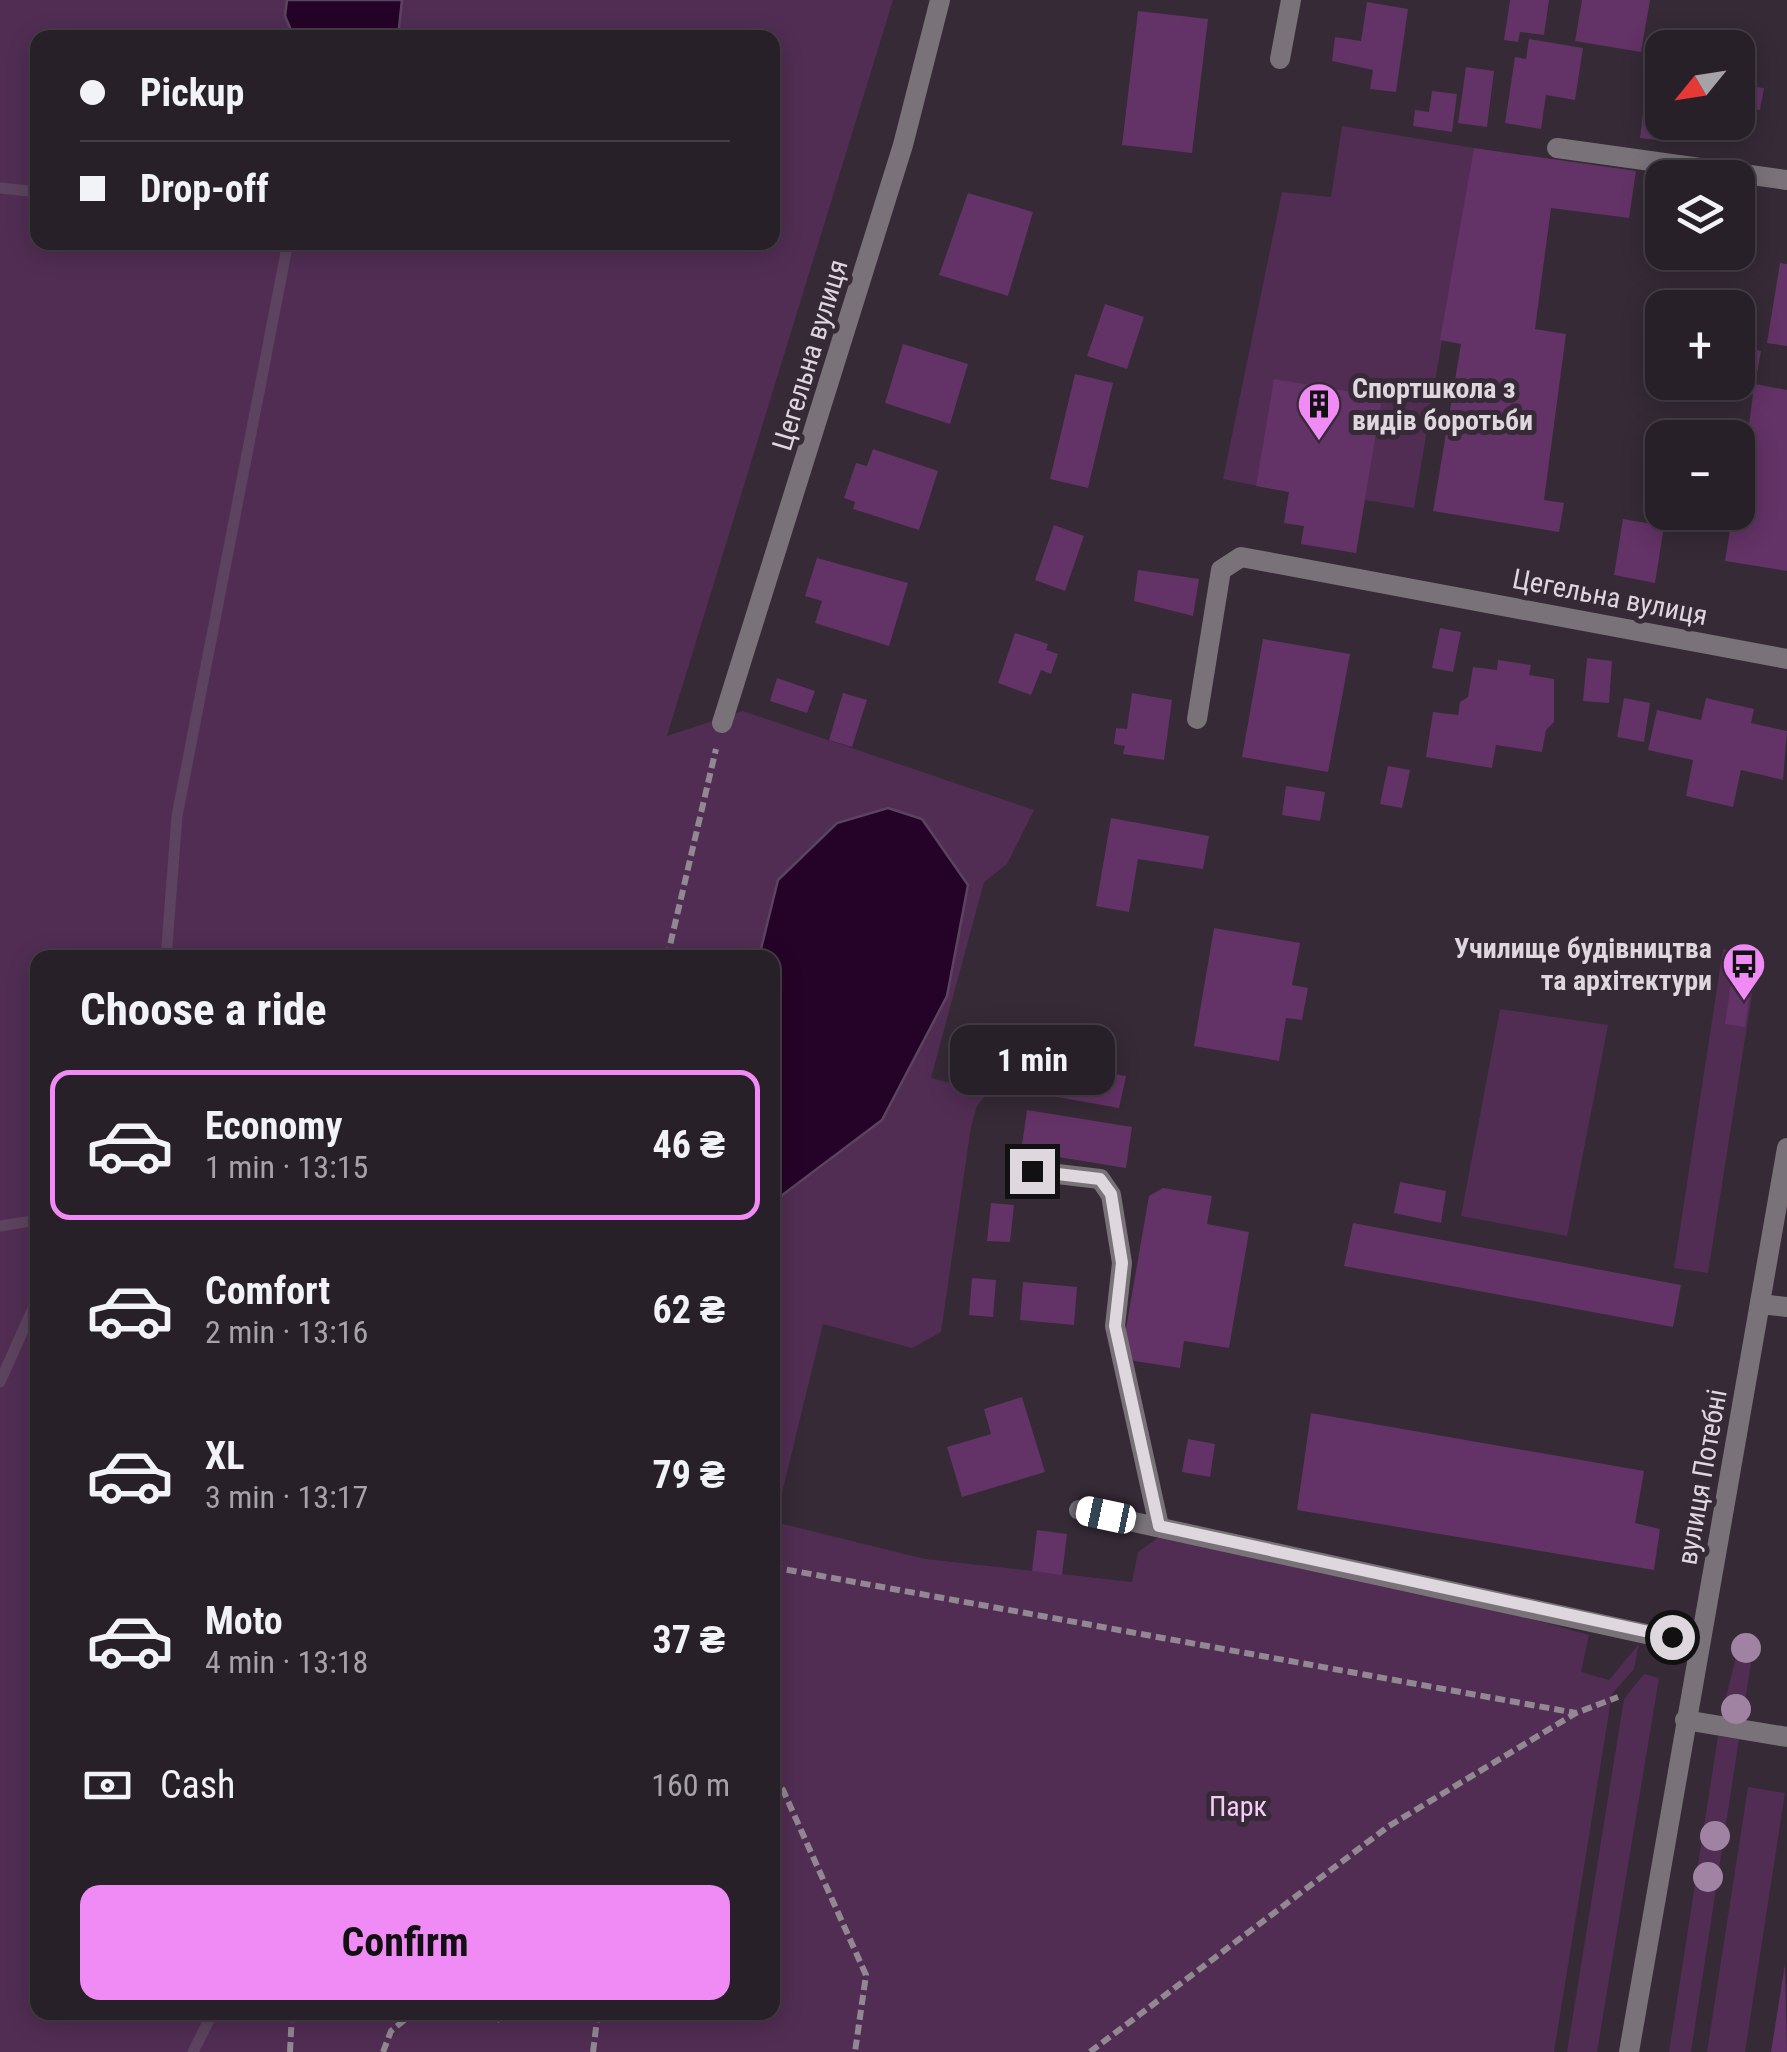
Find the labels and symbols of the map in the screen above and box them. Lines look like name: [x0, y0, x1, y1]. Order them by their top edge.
north arrow: [1645, 30, 1755, 140]
street label: Цегельна вулиця: [765, 255, 855, 455]
place label: Спортшкола з видів боротьби: [1352, 372, 1533, 437]
building icon: Спортшкола з видів боротьби: [1296, 381, 1342, 442]
street label: Цегельна вулиця: [1510, 562, 1710, 632]
place label: Училище будівництва та архітектури: [1454, 932, 1712, 997]
bus stop icon: Училище будівництва та архітектури: [1721, 941, 1767, 1002]
callout: 1 min: [950, 1026, 1114, 1096]
route end: [1010, 1149, 1055, 1194]
street label: вулиця Потебні: [1670, 1387, 1734, 1567]
car: [1074, 1494, 1138, 1536]
route start: [1650, 1615, 1695, 1660]
park label: Парк: [1209, 1790, 1267, 1823]

